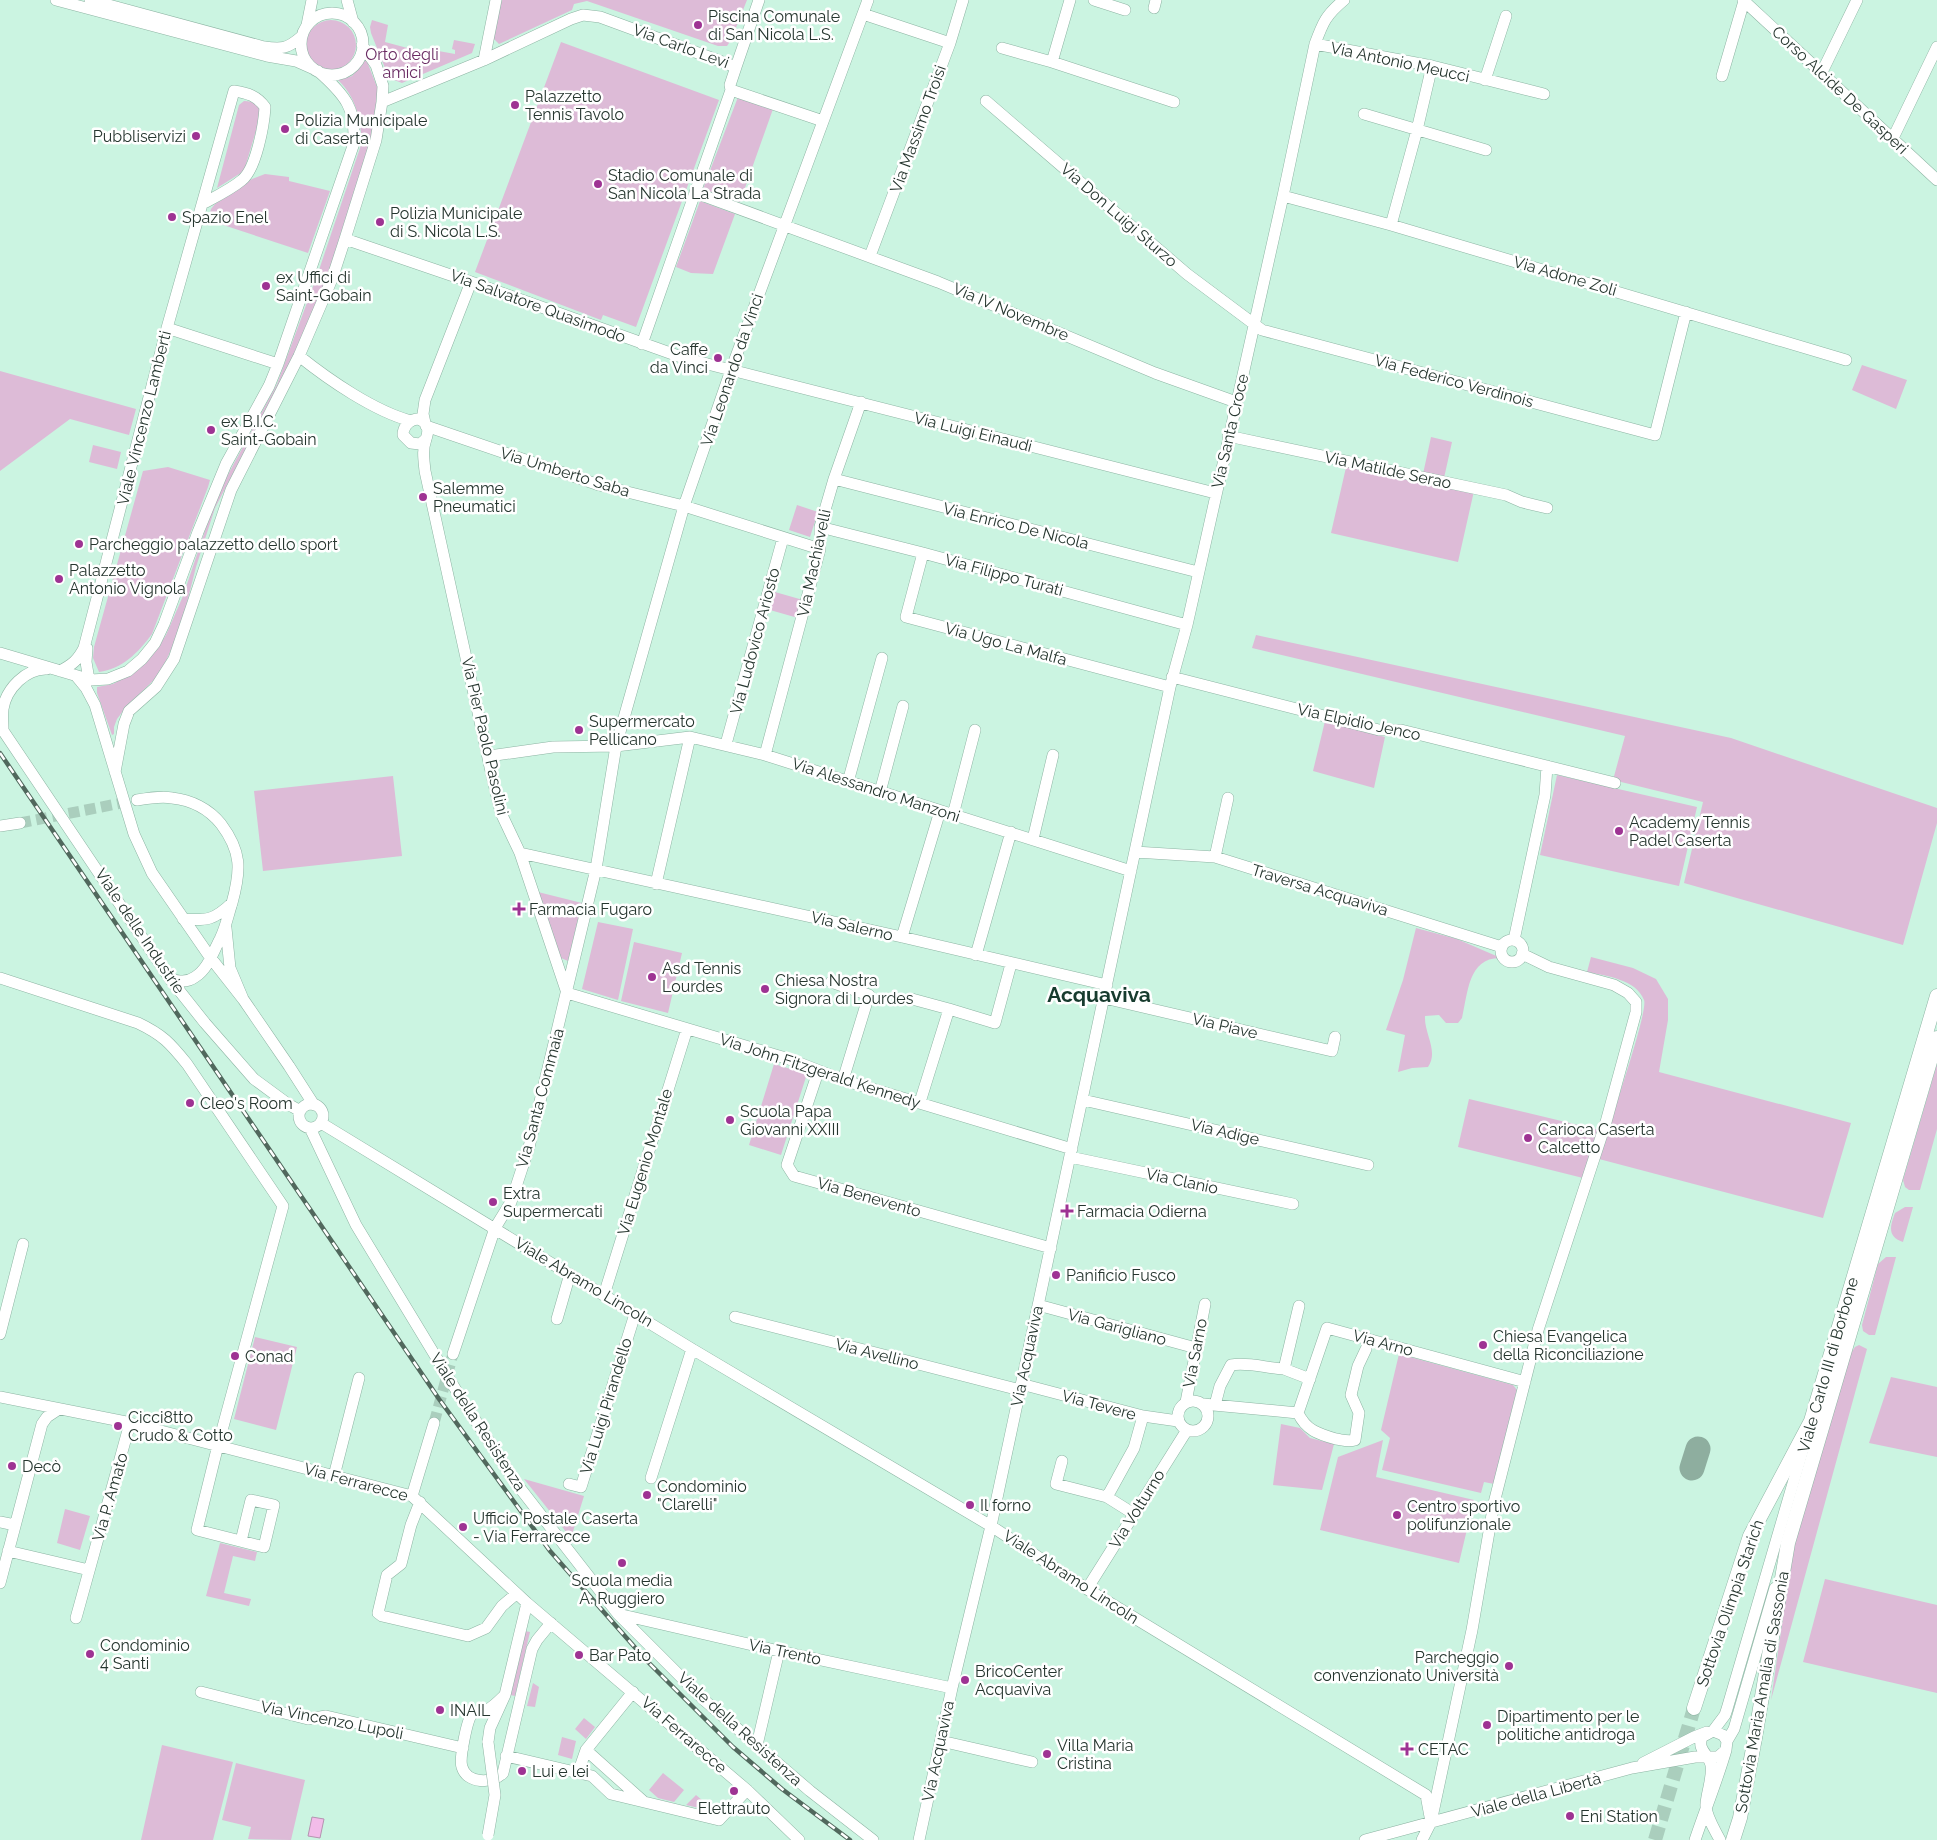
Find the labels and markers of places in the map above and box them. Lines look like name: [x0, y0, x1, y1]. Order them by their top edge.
place label: Piscina Comunale di San Nicola L.S.: [708, 7, 840, 44]
marker: Piscina Comunale di San Nicola L.S.: [692, 19, 704, 31]
place label: Palazzetto Tennis Tavolo: [525, 87, 624, 124]
marker: Palazzetto Tennis Tavolo: [509, 99, 521, 111]
place label: Polizia Municipale di Caserta: [295, 111, 427, 148]
marker: Polizia Municipale di Caserta: [279, 123, 291, 135]
place label: Pubbliservizi: [93, 127, 186, 146]
marker: Pubbliservizi: [190, 130, 202, 142]
place label: Stadio Comunale di San Nicola La Strada: [608, 166, 761, 203]
marker: Stadio Comunale di San Nicola La Strada: [592, 178, 604, 190]
place label: Polizia Municipale di S. Nicola L.S.: [390, 204, 522, 241]
place label: Spazio Enel: [182, 208, 269, 227]
marker: Spazio Enel: [166, 211, 178, 223]
marker: Polizia Municipale di S. Nicola L.S.: [374, 216, 386, 228]
place label: ex Uffici di Saint-Gobain: [276, 268, 372, 305]
marker: ex Uffici di Saint-Gobain: [260, 280, 272, 292]
place label: Caffe da Vinci: [650, 340, 708, 377]
marker: Caffe da Vinci: [712, 352, 724, 364]
place label: ex B.I.C. Saint-Gobain: [221, 412, 317, 449]
marker: ex B.I.C. Saint-Gobain: [205, 424, 217, 436]
place label: Salemme Pneumatici: [433, 479, 516, 516]
marker: Salemme Pneumatici: [417, 491, 429, 503]
place label: Parcheggio palazzetto dello sport: [89, 535, 338, 554]
marker: Parcheggio palazzetto dello sport: [73, 538, 85, 550]
place label: Palazzetto Antonio Vignola: [69, 561, 186, 598]
marker: Palazzetto Antonio Vignola: [53, 573, 65, 585]
place label: Supermercato Pellicano: [589, 712, 695, 749]
marker: Supermercato Pellicano: [573, 724, 585, 736]
place label: Academy Tennis Padel Caserta: [1629, 813, 1750, 850]
marker: Academy Tennis Padel Caserta: [1613, 825, 1625, 837]
place label: Farmacia Fugaro: [529, 900, 652, 919]
marker: Farmacia Fugaro: [513, 903, 525, 915]
place label: Asd Tennis Lourdes: [662, 959, 741, 996]
marker: Asd Tennis Lourdes: [646, 971, 658, 983]
place label: Chiesa Nostra Signora di Lourdes: [775, 971, 914, 1008]
marker: Chiesa Nostra Signora di Lourdes: [759, 983, 771, 995]
place label: Cleo's Room: [200, 1094, 293, 1113]
marker: Cleo's Room: [184, 1097, 196, 1109]
place label: Scuola Papa Giovanni XXIII: [740, 1102, 839, 1139]
marker: Scuola Papa Giovanni XXIII: [724, 1114, 736, 1126]
place label: Carioca Caserta Calcetto: [1538, 1120, 1654, 1157]
marker: Carioca Caserta Calcetto: [1522, 1132, 1534, 1144]
place label: Extra Supermercati: [503, 1184, 603, 1221]
marker: Extra Supermercati: [487, 1196, 499, 1208]
place label: Farmacia Odierna: [1077, 1202, 1207, 1221]
marker: Farmacia Odierna: [1061, 1205, 1073, 1217]
place label: Panificio Fusco: [1066, 1266, 1176, 1285]
marker: Panificio Fusco: [1050, 1269, 1062, 1281]
place label: Chiesa Evangelica della Riconciliazione: [1493, 1327, 1644, 1364]
marker: Chiesa Evangelica della Riconciliazione: [1477, 1339, 1489, 1351]
place label: Conad: [245, 1347, 294, 1366]
marker: Conad: [229, 1350, 241, 1362]
place label: Cicci8tto Crudo & Cotto: [128, 1408, 233, 1445]
marker: Cicci8tto Crudo & Cotto: [112, 1420, 124, 1432]
place label: Decò: [22, 1457, 61, 1476]
marker: Decò: [6, 1460, 18, 1472]
place label: Condominio "Clarelli": [657, 1477, 747, 1514]
marker: Condominio "Clarelli": [641, 1489, 653, 1501]
place label: Il forno: [980, 1496, 1031, 1515]
place label: Centro sportivo polifunzionale: [1407, 1497, 1520, 1534]
marker: Il forno: [964, 1499, 976, 1511]
place label: Ufficio Postale Caserta - Via Ferrarecce: [473, 1509, 638, 1546]
marker: Centro sportivo polifunzionale: [1391, 1509, 1403, 1521]
marker: Ufficio Postale Caserta - Via Ferrarecce: [457, 1521, 469, 1533]
marker: Scuola media A. Ruggiero: [616, 1557, 628, 1569]
place label: Scuola media A. Ruggiero: [572, 1571, 672, 1608]
place label: Condominio 4 Santi: [100, 1636, 190, 1673]
place label: Bar Pato: [589, 1646, 651, 1665]
marker: Condominio 4 Santi: [84, 1648, 96, 1660]
place label: Parcheggio convenzionato Università: [1314, 1648, 1499, 1685]
marker: Bar Pato: [573, 1649, 585, 1661]
marker: Parcheggio convenzionato Università: [1503, 1660, 1515, 1672]
place label: BricoCenter Acquaviva: [975, 1662, 1063, 1699]
marker: BricoCenter Acquaviva: [959, 1674, 971, 1686]
place label: INAIL: [450, 1701, 491, 1720]
marker: INAIL: [434, 1704, 446, 1716]
place label: Dipartimento per le politiche antidroga: [1497, 1707, 1639, 1744]
marker: Dipartimento per le politiche antidroga: [1481, 1719, 1493, 1731]
place label: Villa Maria Cristina: [1057, 1736, 1133, 1773]
place label: CETAC: [1418, 1740, 1469, 1759]
marker: CETAC: [1400, 1742, 1414, 1756]
marker: Villa Maria Cristina: [1041, 1748, 1053, 1760]
place label: Lui e lei: [532, 1762, 589, 1781]
marker: Lui e lei: [516, 1765, 528, 1777]
marker: Elettrauto: [728, 1785, 740, 1797]
place label: Elettrauto: [698, 1799, 770, 1818]
place label: Eni Station: [1580, 1807, 1658, 1826]
marker: Eni Station: [1564, 1810, 1576, 1822]

